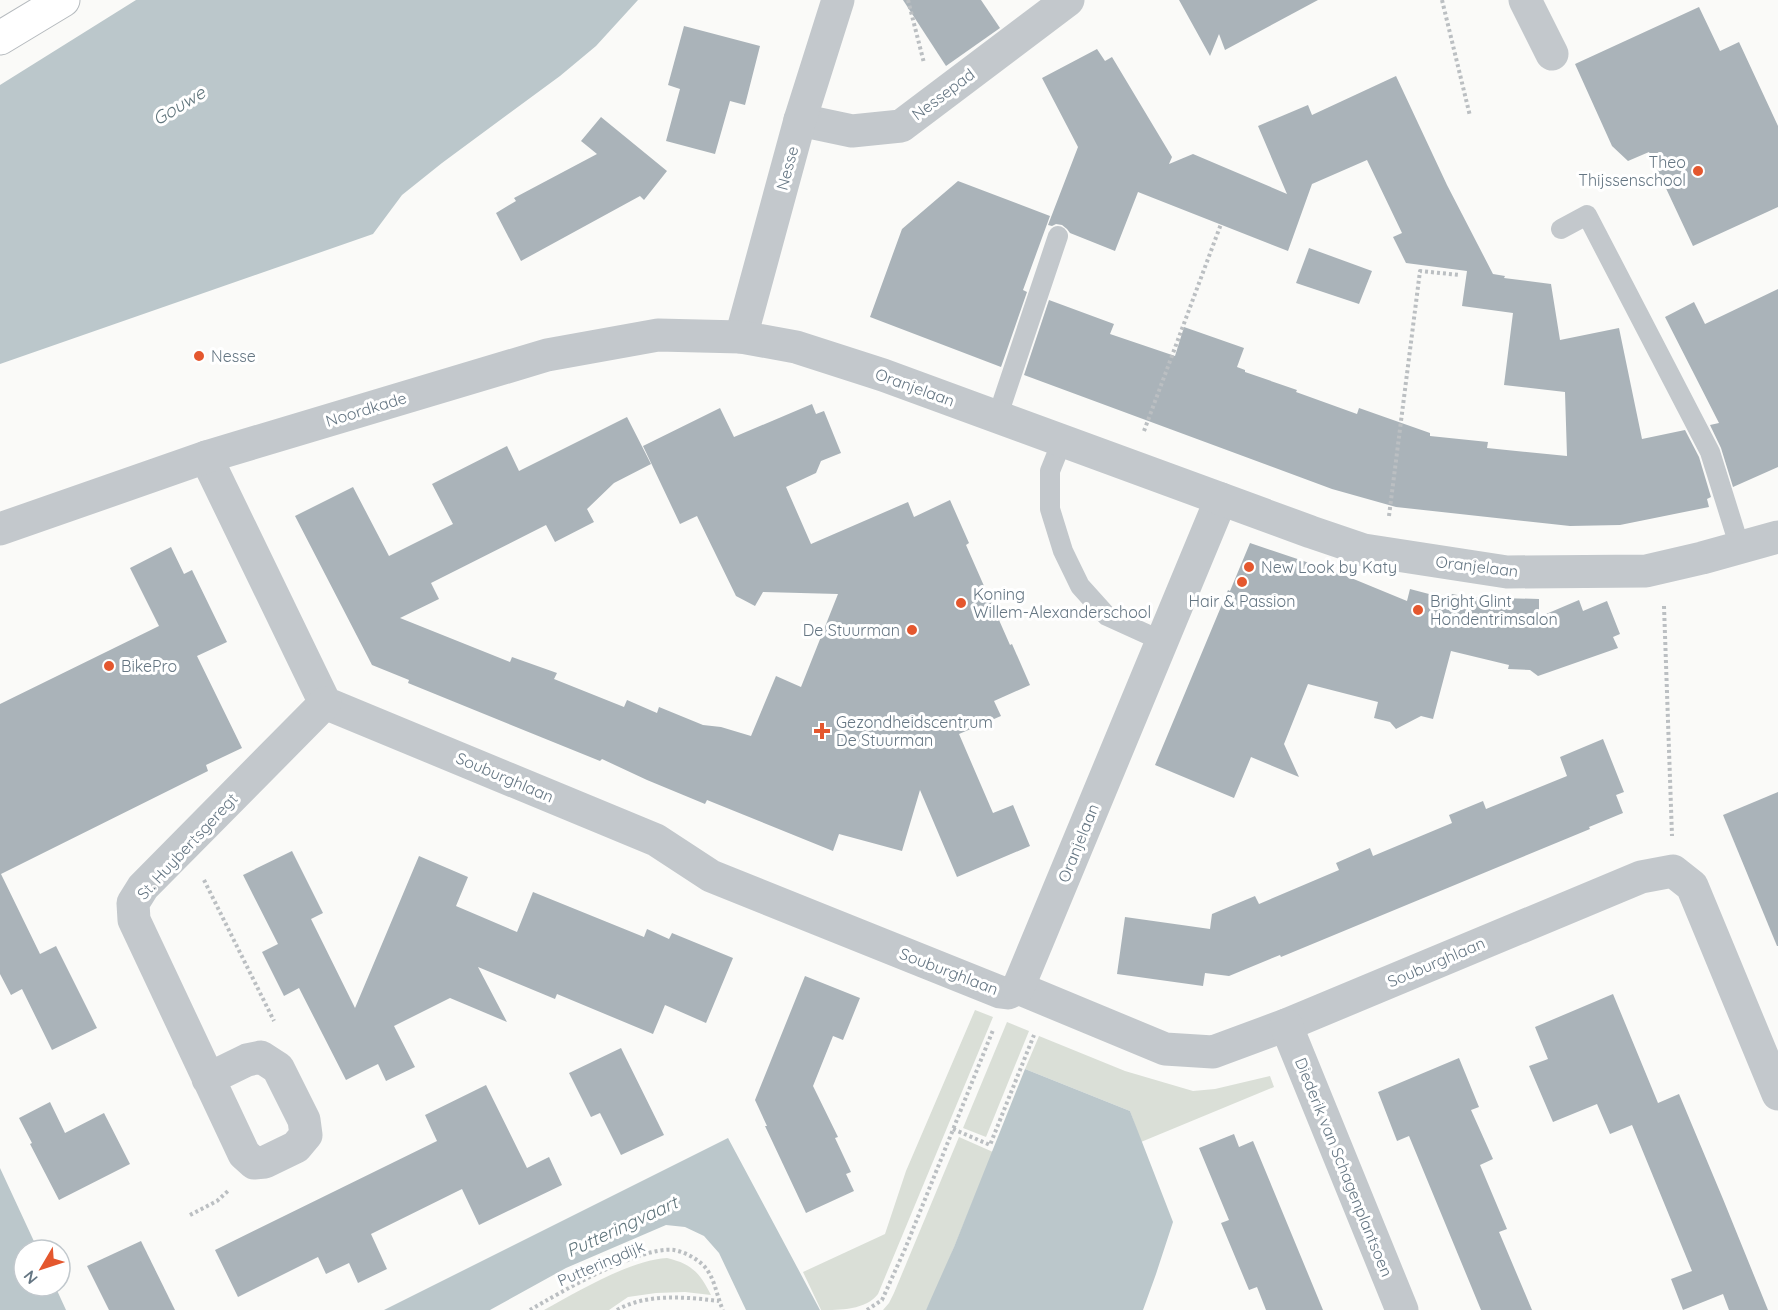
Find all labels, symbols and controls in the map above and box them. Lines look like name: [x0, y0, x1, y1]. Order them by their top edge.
street label: Nessepad: [908, 64, 978, 124]
water label: Gouwe: [148, 81, 210, 130]
street label: Nesse: [772, 144, 802, 192]
place label: Theo Thijssenschool: [1578, 152, 1686, 190]
marker: Theo Thijssenschool: [1691, 164, 1705, 178]
place label: Nesse: [211, 346, 256, 366]
marker: Nesse: [192, 349, 206, 363]
street label: Oranjelaan: [873, 363, 957, 411]
street label: Noordkade: [323, 387, 409, 431]
street label: Oranjelaan: [1435, 551, 1519, 581]
place label: New Look by Katy: [1261, 557, 1397, 577]
marker: New Look by Katy: [1242, 560, 1256, 574]
marker: Hair & Passion: [1235, 575, 1249, 589]
place label: Koning Willem-Alexanderschool: [973, 584, 1151, 622]
place label: Hair & Passion: [1189, 591, 1295, 611]
place label: Bright Glint Hondentrimsalon: [1430, 591, 1558, 629]
marker: Koning Willem-Alexanderschool: [954, 596, 968, 610]
marker: Bright Glint Hondentrimsalon: [1411, 603, 1425, 617]
place label: De Stuurman: [803, 620, 900, 640]
marker: De Stuurman: [905, 623, 919, 637]
place label: BikePro: [121, 656, 177, 676]
marker: BikePro: [102, 659, 116, 673]
place label: Gezondheidscentrum De Stuurman: [836, 712, 993, 750]
marker: Gezondheidscentrum De Stuurman: [813, 722, 831, 740]
street label: Souburghlaan: [453, 747, 557, 807]
street label: St. Huybertsgeregt: [132, 789, 242, 903]
street label: Oranjelaan: [1053, 801, 1103, 885]
street label: Souburghlaan: [1384, 932, 1488, 992]
street label: Souburghlaan: [897, 943, 1001, 999]
street label: Diederik van Schagenplantsoen: [1291, 1055, 1397, 1279]
water label: Putteringvaart: [563, 1190, 683, 1262]
street label: Putteringdijk: [554, 1236, 648, 1290]
north arrow: [12, 1238, 72, 1298]
text: N: [19, 1267, 42, 1288]

